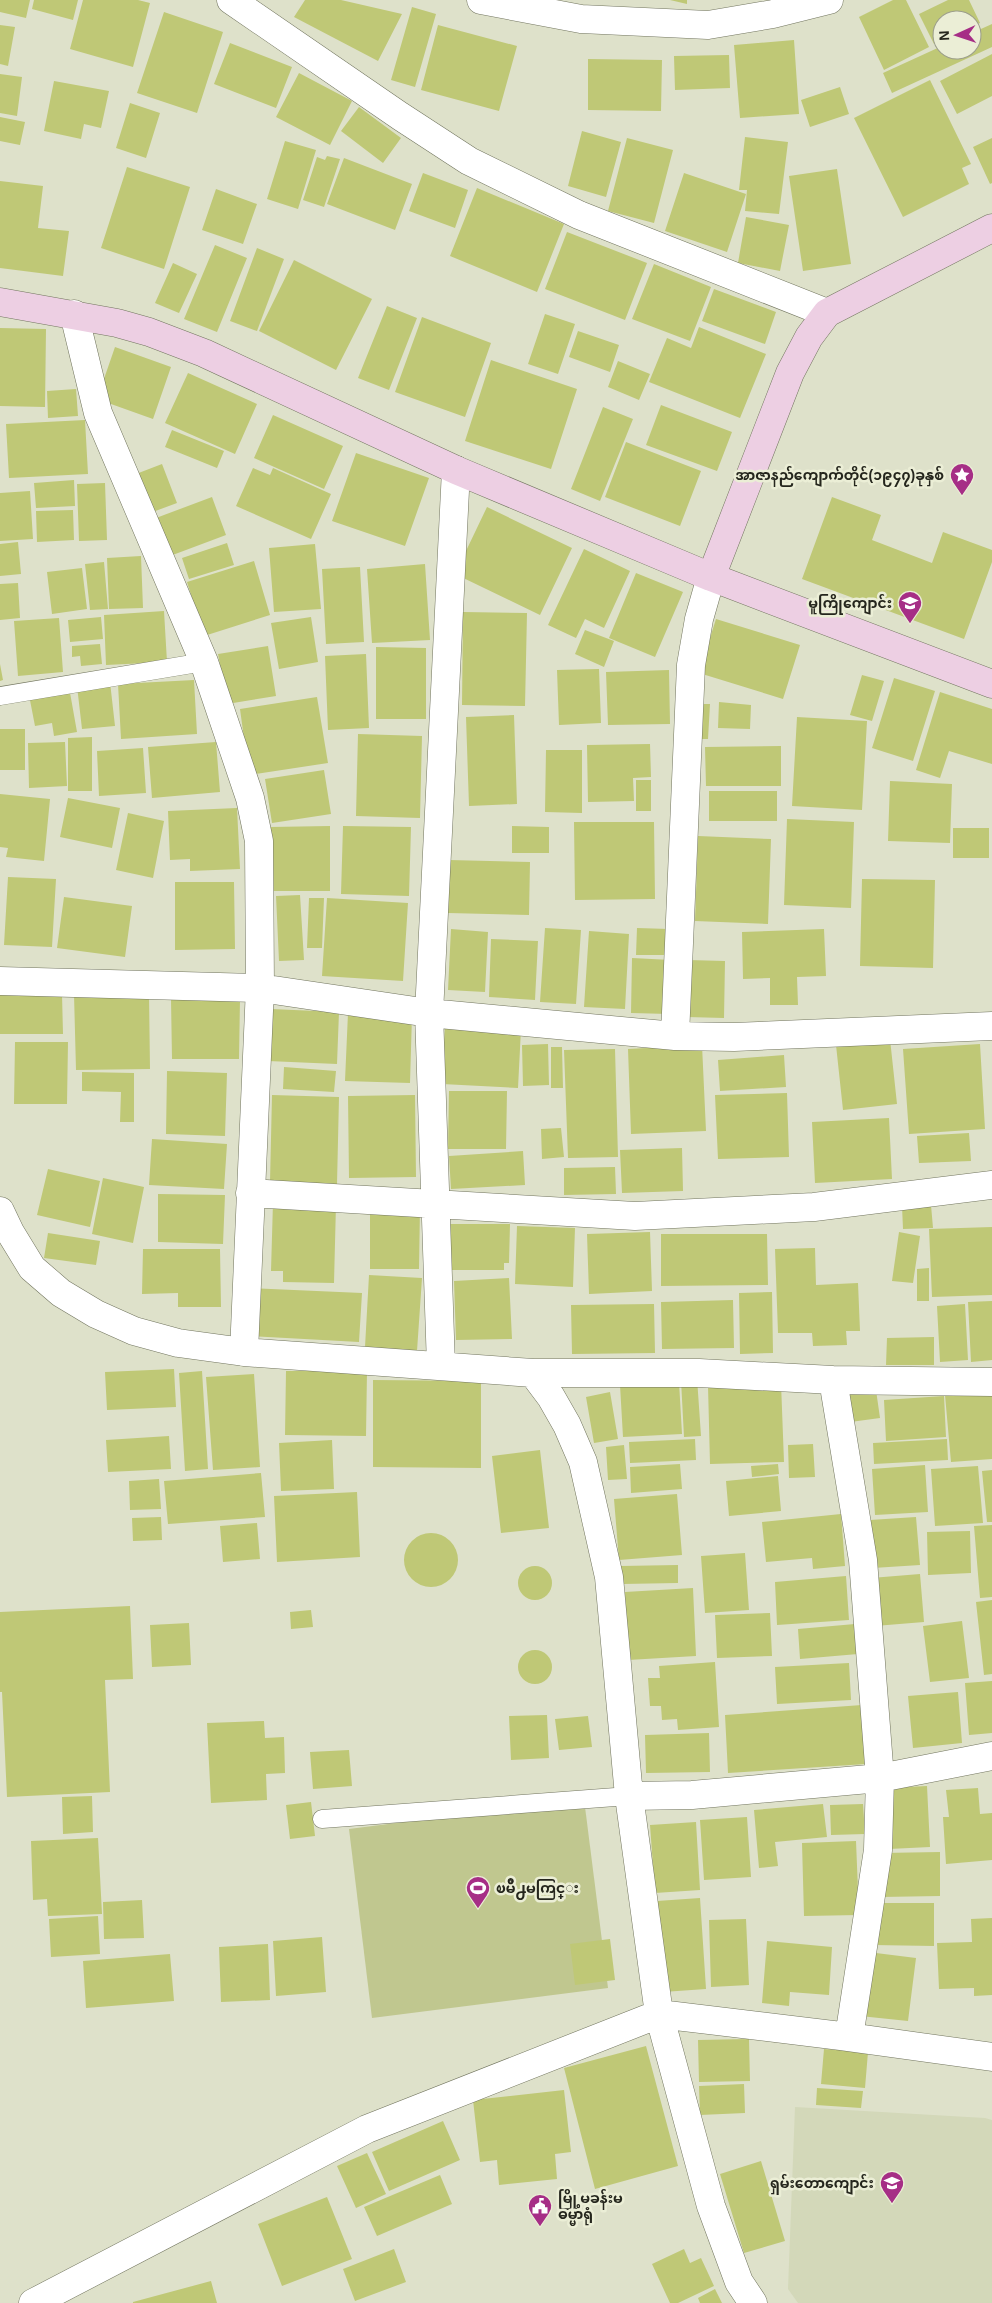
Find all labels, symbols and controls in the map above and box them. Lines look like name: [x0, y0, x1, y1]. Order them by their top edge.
north arrow: [932, 10, 982, 60]
text: N: [936, 30, 952, 41]
place icon: အာဇာနည်ကျောက်တိုင်(၁၉၄၇)ခုနှစ်: [949, 462, 975, 496]
place label: အာဇာနည်ကျောက်တိုင်(၁၉၄၇)ခုနှစ်: [735, 465, 944, 487]
school or university icon: မူကြိုကျောင်း: [897, 590, 923, 624]
place label: မူကြိုကျောင်း: [808, 593, 892, 615]
sports icon: ၿမိဳ႕မကြင္း: [465, 1875, 491, 1909]
place label: ၿမိဳ႕မကြင္း: [496, 1878, 579, 1900]
school or university icon: ရှမ်းတောကျောင်း: [879, 2170, 905, 2204]
place label: ရှမ်းတောကျောင်း: [770, 2173, 874, 2195]
place label: မြို့မခန်းမ ဓမ္မာရုံ: [558, 2188, 623, 2226]
public building icon: မြို့မခန်းမ ဓမ္မာရုံ: [527, 2193, 553, 2227]

